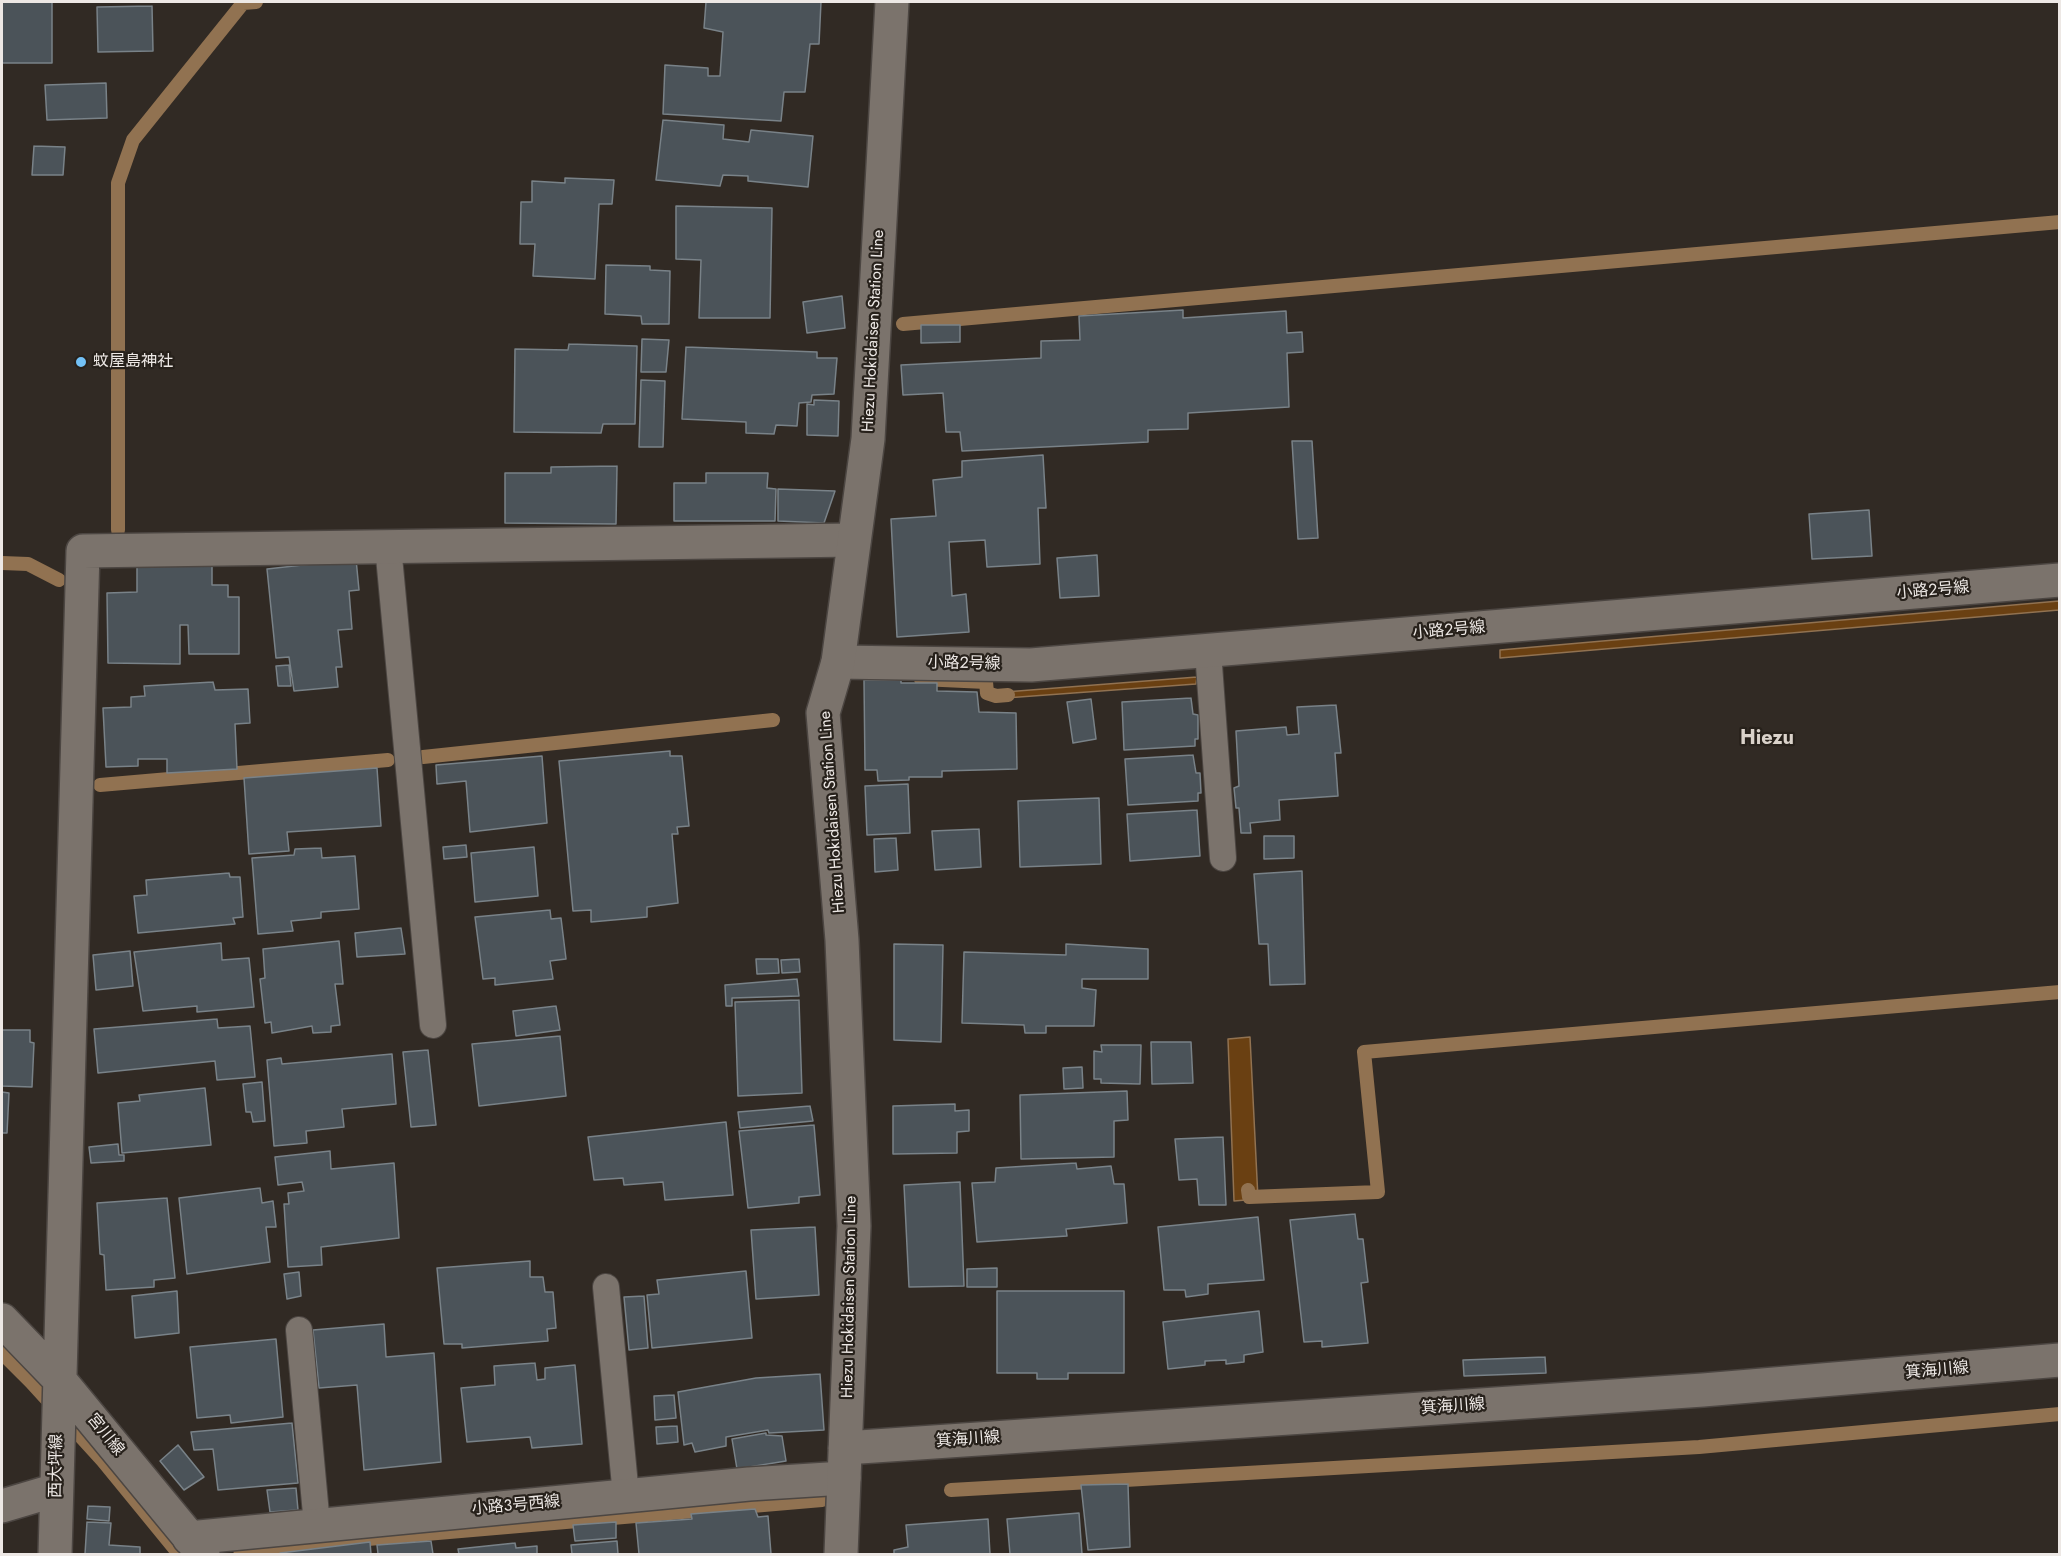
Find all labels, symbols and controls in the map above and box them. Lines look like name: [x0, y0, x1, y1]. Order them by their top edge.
street label: Hiezu Hokidaisen Station Line: [859, 229, 889, 433]
place label: 蚊屋島神社: [93, 352, 173, 372]
marker: 蚊屋島神社: [74, 355, 88, 369]
street label: 小路2号線: [1896, 578, 1970, 604]
street label: 小路2号線: [1412, 618, 1486, 644]
street label: 小路2号線: [927, 654, 1001, 674]
street label: Hiezu Hokidaisen Station Line: [816, 710, 850, 914]
district label: Hiezu: [1740, 727, 1794, 751]
street label: Hiezu Hokidaisen Station Line: [839, 1196, 861, 1398]
street label: 箕海川線: [1904, 1359, 1970, 1383]
street label: 箕海川線: [1420, 1395, 1486, 1419]
street label: 宮川線: [82, 1410, 128, 1460]
street label: 箕海川線: [935, 1428, 1001, 1452]
street label: 西大坪線: [47, 1434, 67, 1498]
street label: 小路3号西線: [471, 1493, 561, 1519]

